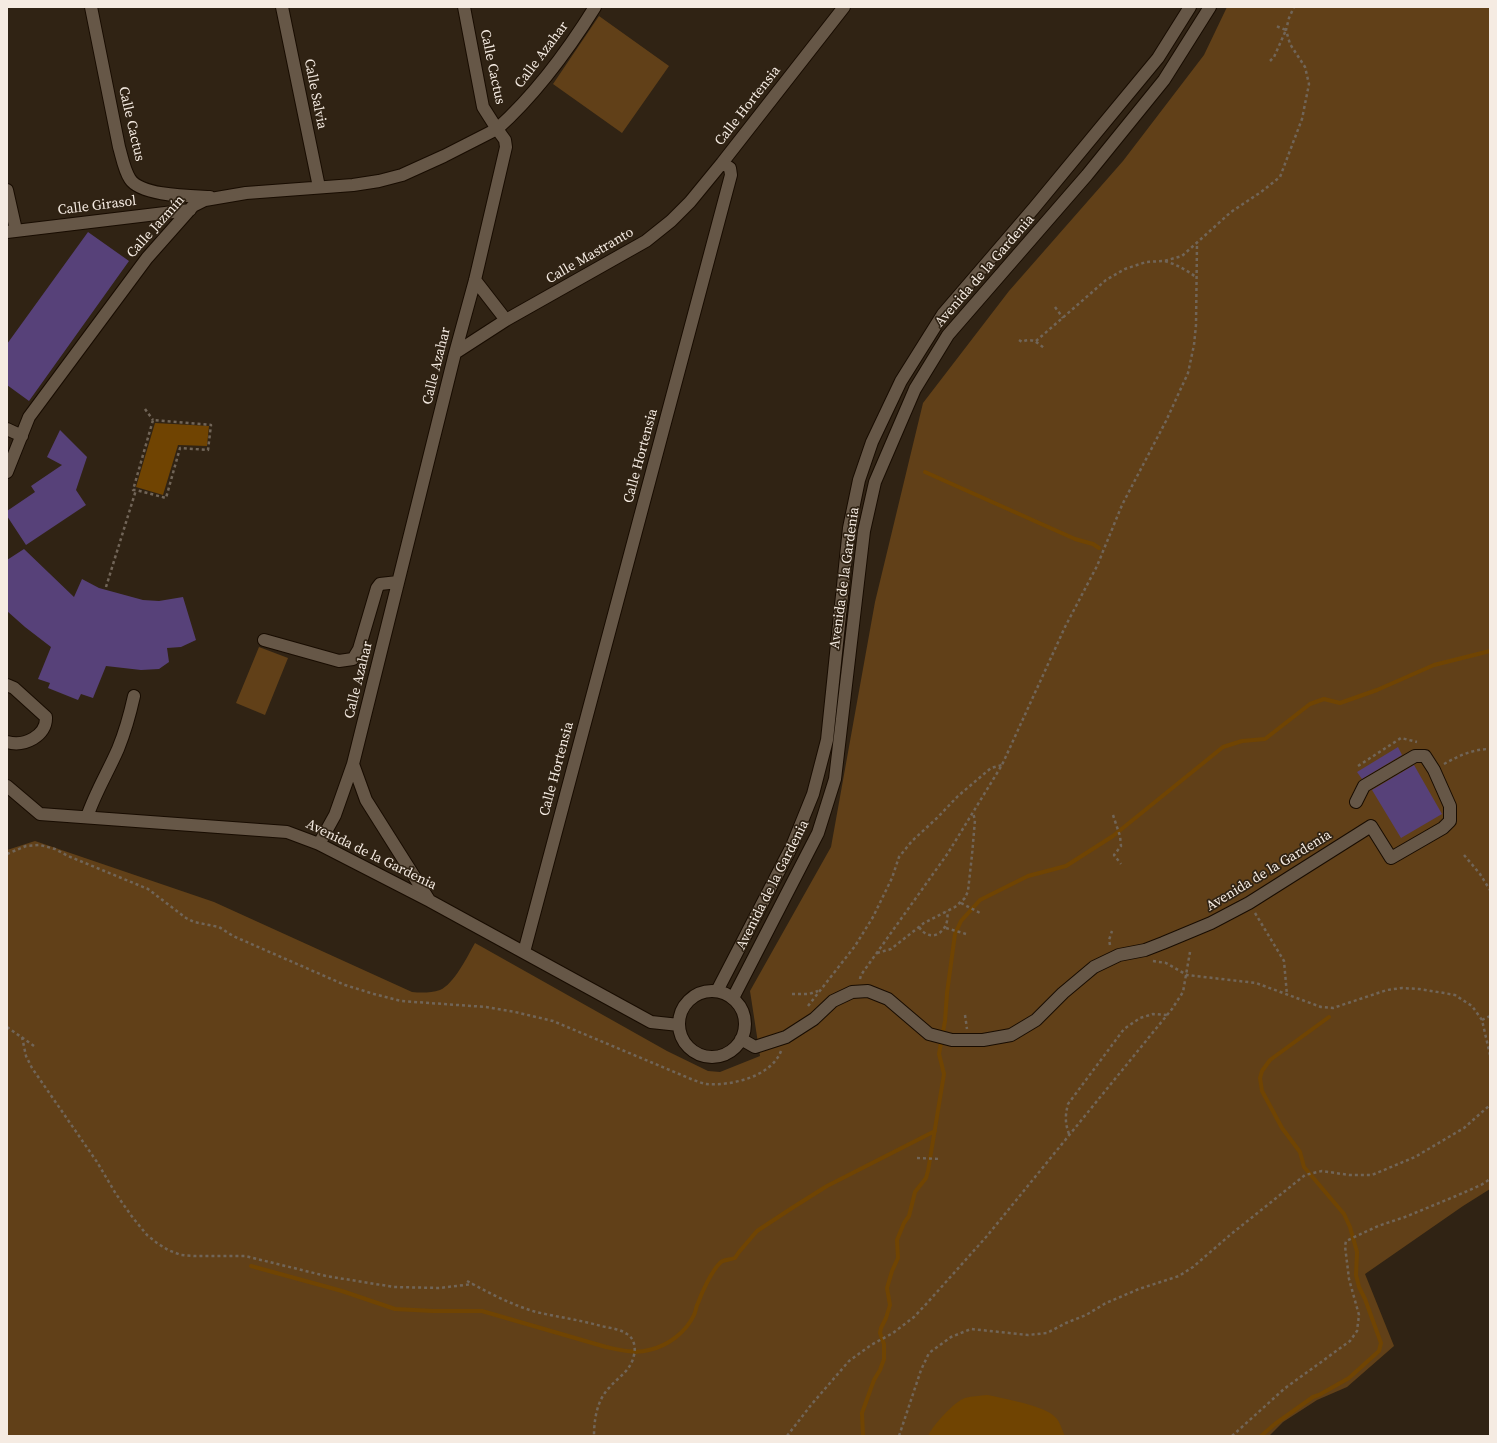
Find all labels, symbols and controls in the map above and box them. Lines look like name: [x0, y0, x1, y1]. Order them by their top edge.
street label: Calle Azahar: [512, 18, 572, 92]
street label: Calle Cactus: [476, 28, 508, 106]
street label: Calle Salvia: [300, 57, 330, 131]
street label: Calle Hortensia: [712, 63, 784, 149]
street label: Calle Cactus: [114, 85, 148, 163]
street label: Calle Jazmín: [124, 192, 188, 262]
street label: Calle Girasol: [57, 193, 137, 219]
street label: Avenida de la Gardenia: [932, 211, 1038, 331]
street label: Calle Mastranto: [543, 224, 637, 288]
street label: Calle Azahar: [419, 326, 455, 406]
street label: Calle Hortensia: [620, 407, 662, 505]
street label: Avenida de la Gardenia: [827, 506, 863, 650]
street label: Calle Azahar: [341, 640, 377, 720]
street label: Calle Hortensia: [536, 720, 578, 818]
street label: Avenida de la Gardenia: [303, 816, 439, 894]
street label: Avenida de la Gardenia: [733, 817, 813, 953]
street label: Avenida de la Gardenia: [1203, 827, 1335, 915]

